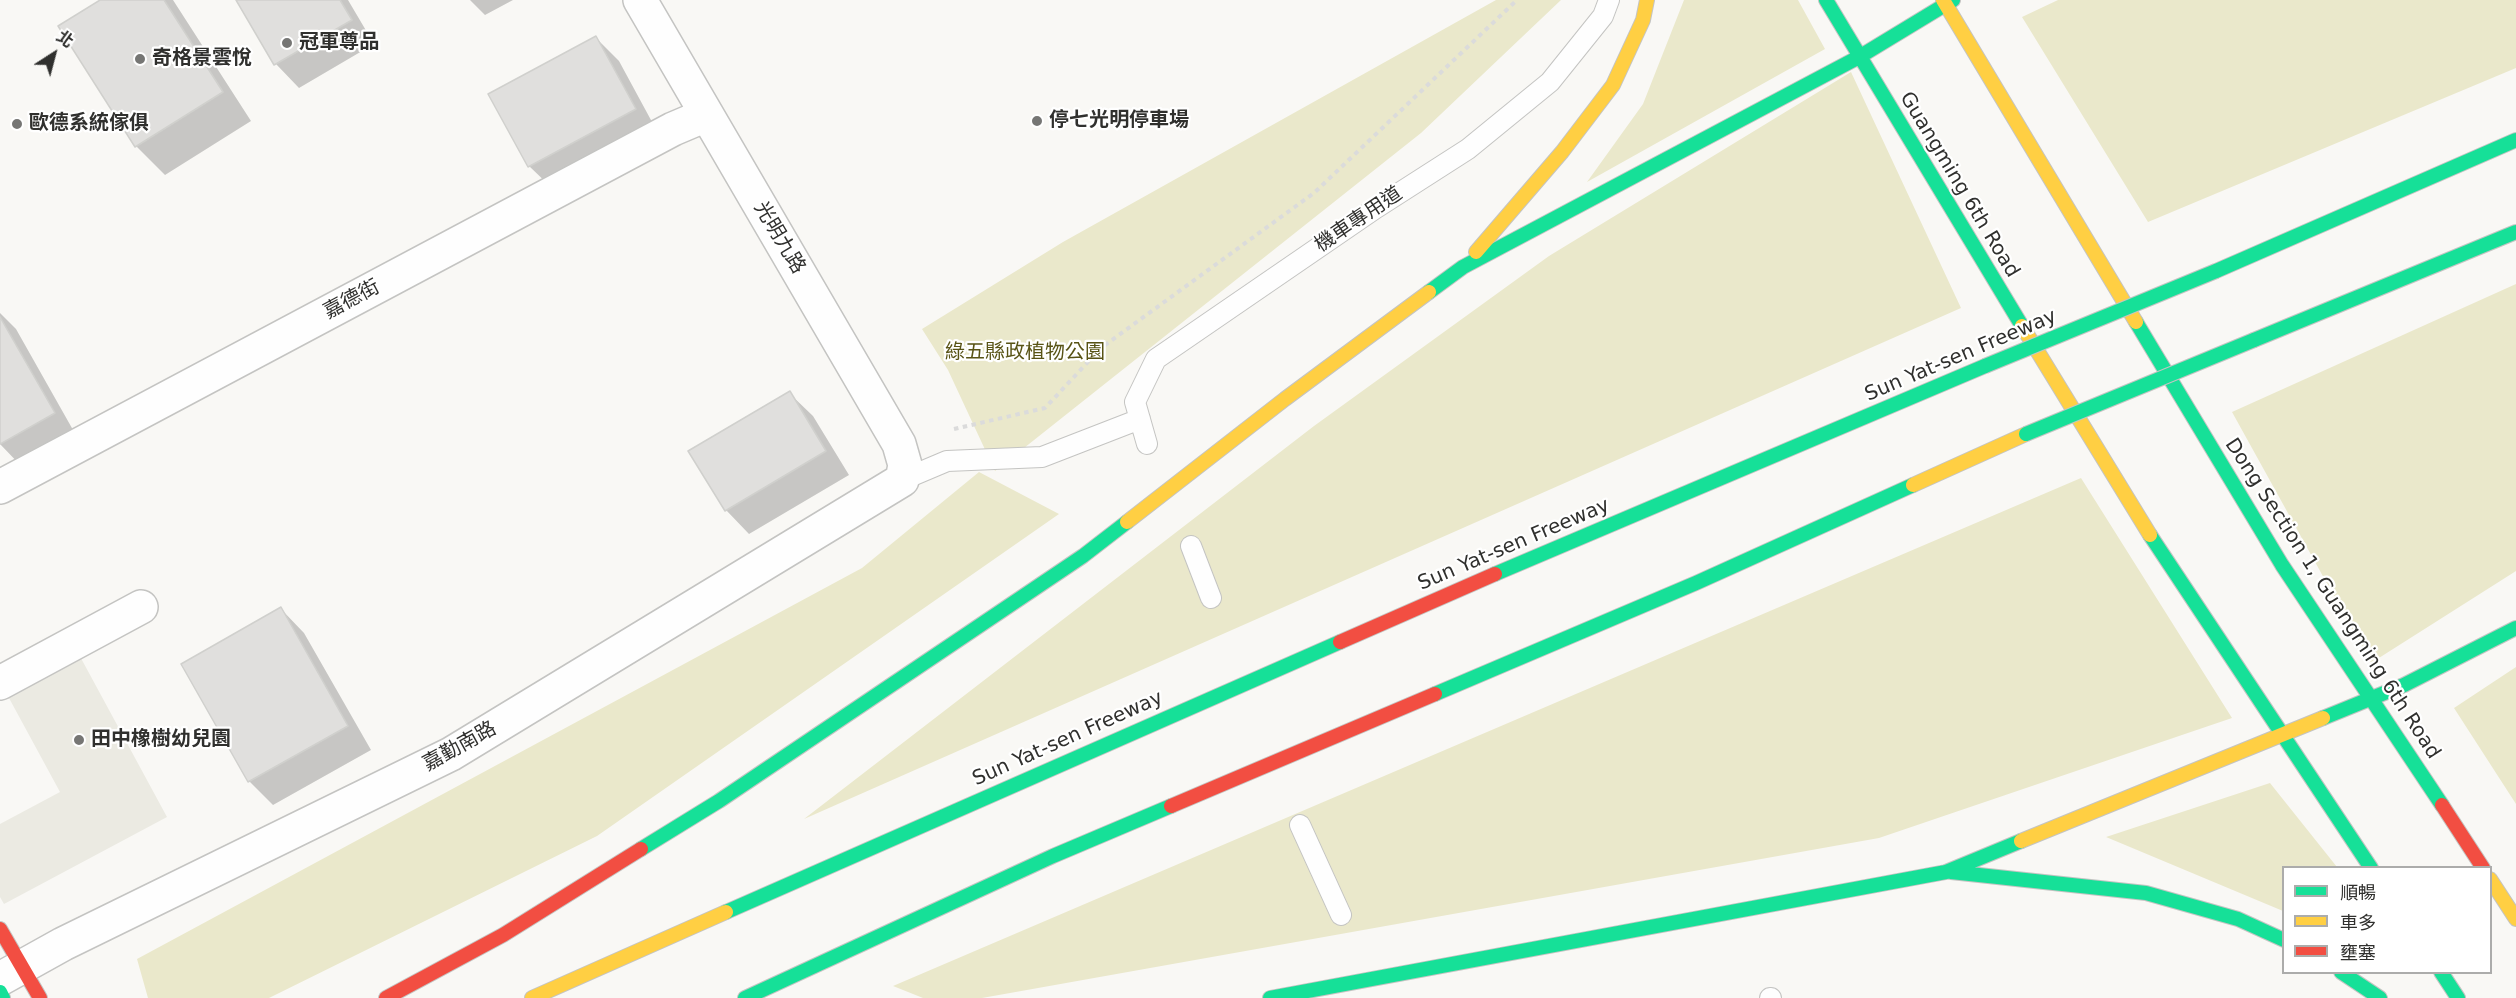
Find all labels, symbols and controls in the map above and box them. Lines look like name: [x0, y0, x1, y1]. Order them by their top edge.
north arrow: [24, 24, 84, 84]
text: 北: [53, 27, 77, 51]
place label: 冠軍尊品: [299, 31, 379, 55]
marker: 冠軍尊品: [280, 36, 294, 50]
place label: 奇格景雲悅: [152, 47, 252, 71]
marker: 奇格景雲悅: [133, 52, 147, 66]
street label: Guangming 6th Road: [1894, 88, 2024, 282]
place label: 停七光明停車場: [1049, 109, 1189, 133]
place label: 歐德系統傢俱: [29, 112, 149, 136]
marker: 停七光明停車場: [1030, 114, 1044, 128]
marker: 歐德系統傢俱: [10, 117, 24, 131]
street label: 機車專用道: [1311, 182, 1407, 258]
street label: 光明九路: [748, 198, 810, 278]
street label: 嘉德街: [320, 275, 384, 325]
street label: Sun Yat-sen Freeway: [1862, 305, 2060, 407]
park label: 綠五縣政植物公園: [945, 341, 1105, 365]
street label: Dong Section 1, Guangming 6th Road: [2219, 434, 2445, 764]
street label: Sun Yat-sen Freeway: [1415, 494, 1613, 596]
street label: Sun Yat-sen Freeway: [969, 686, 1167, 792]
street label: 嘉勤南路: [419, 717, 501, 777]
place label: 田中橡樹幼兒園: [91, 728, 231, 752]
marker: 田中橡樹幼兒園: [72, 733, 86, 747]
legend: [2282, 866, 2492, 974]
text: 順暢: [2340, 882, 2376, 903]
text: 車多: [2340, 912, 2376, 933]
text: 壅塞: [2340, 942, 2376, 963]

